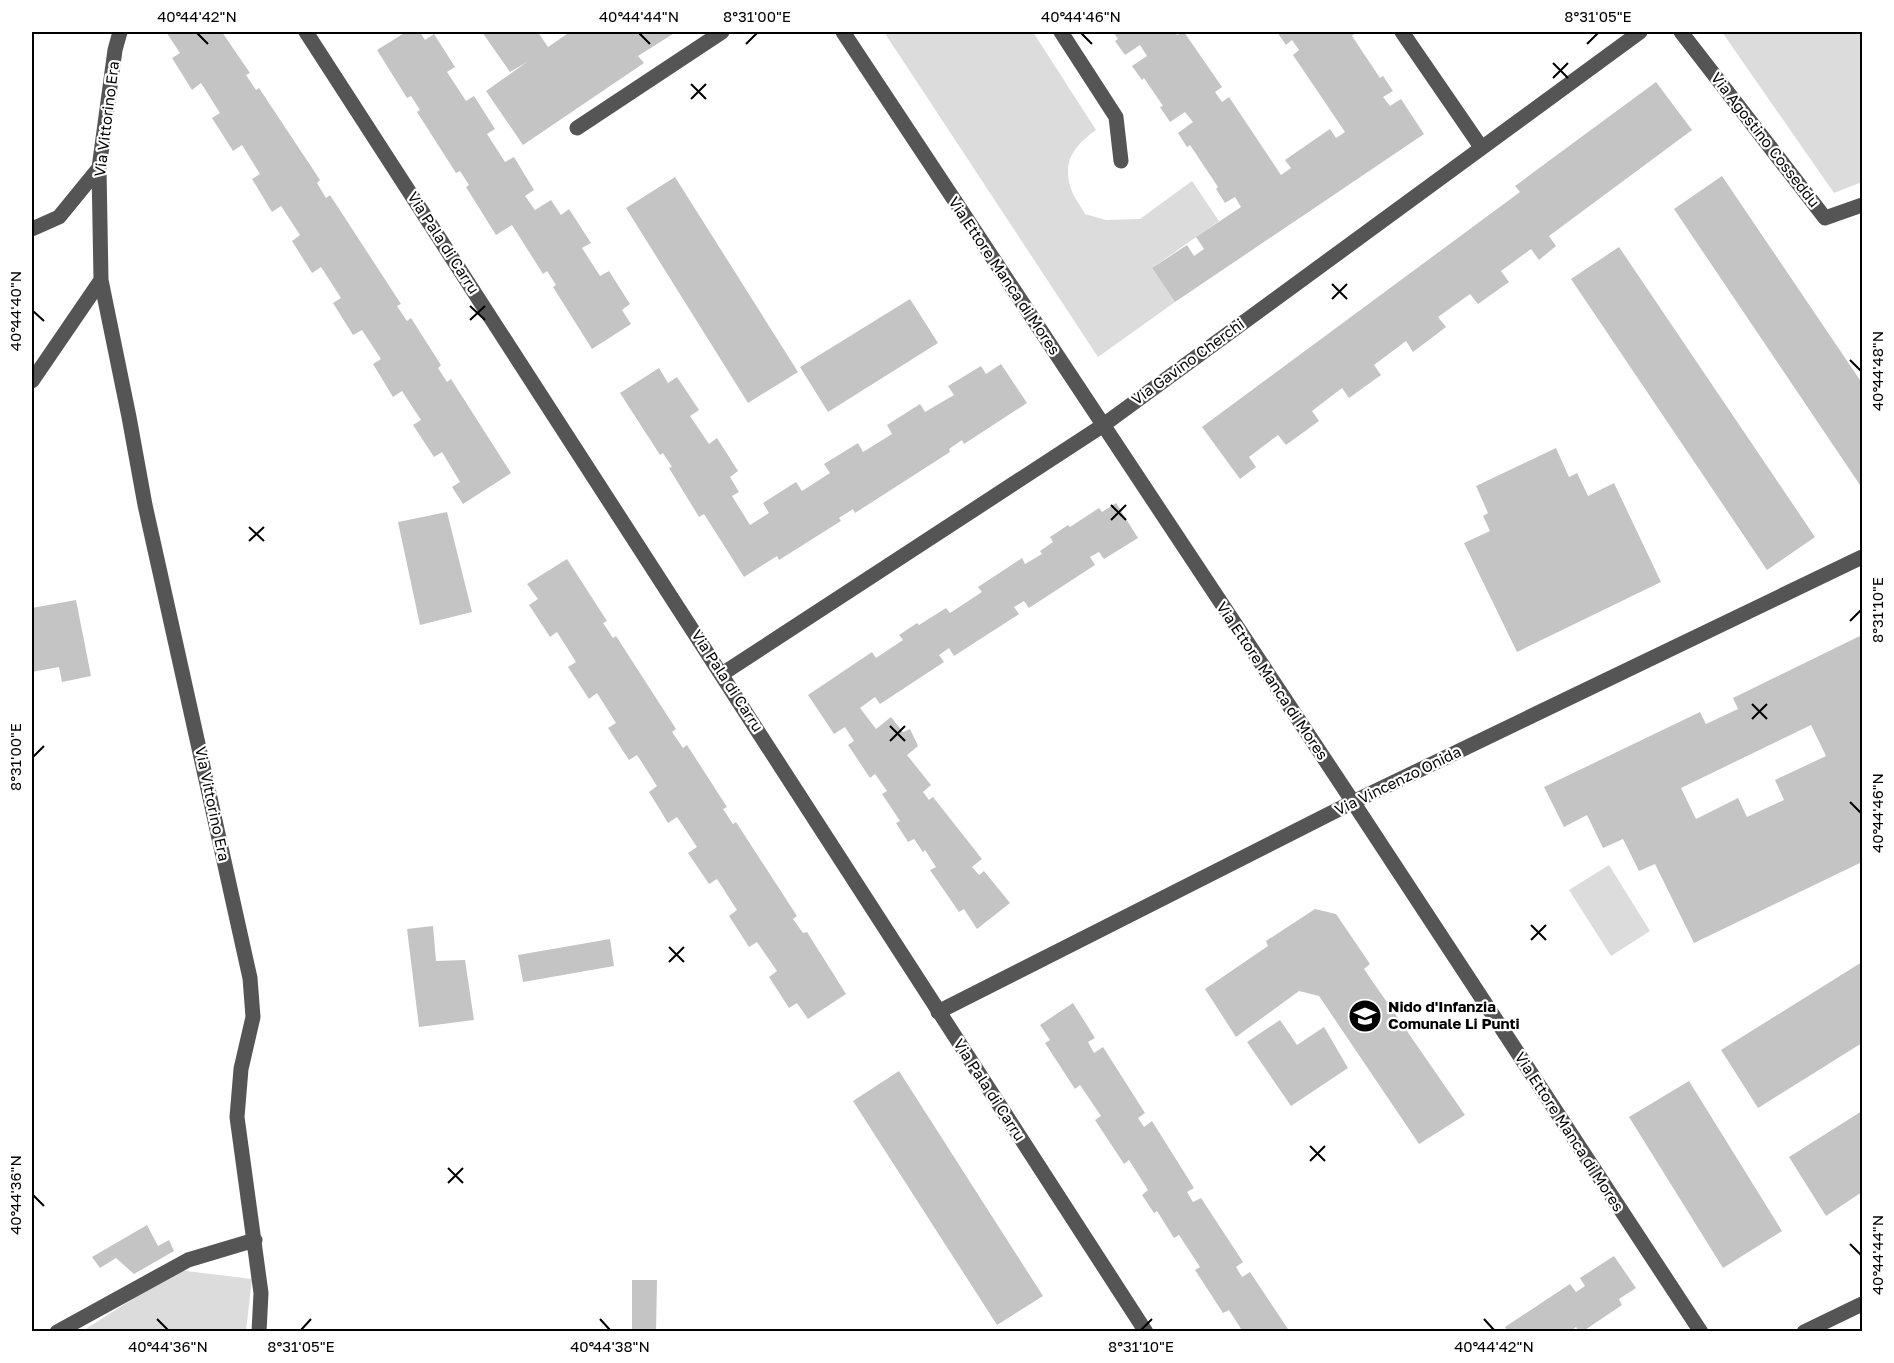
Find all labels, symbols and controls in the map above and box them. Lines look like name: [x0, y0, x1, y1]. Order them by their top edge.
text: 40°44'42"N: [157, 7, 237, 25]
text: 40°44'44"N: [599, 7, 679, 25]
text: 8°31'00"E: [723, 7, 791, 25]
text: 40°44'46"N: [1041, 7, 1121, 25]
text: 8°31'05"E: [1564, 7, 1632, 25]
street label: Via Vittorino Era: [90, 60, 122, 178]
street label: Via Agostino Cosseddu: [1708, 69, 1824, 210]
street label: Via Pala di Carru: [404, 188, 483, 297]
street label: Via Ettore Manca di Mores: [945, 193, 1065, 358]
text: 40°44'40"N: [6, 271, 24, 351]
street label: Via Gavino Cherchi: [1128, 314, 1247, 408]
text: 40°44'48"N: [1868, 331, 1886, 411]
text: 8°31'10"E: [1868, 577, 1886, 643]
street label: Via Ettore Manca di Mores: [1213, 598, 1333, 763]
street label: Via Pala di Carru: [688, 626, 767, 735]
text: 8°31'00"E: [6, 723, 24, 791]
street label: Via Vincenzo Onida: [1332, 742, 1464, 818]
street label: Via Vittorino Era: [192, 745, 234, 863]
text: 40°44'46"N: [1868, 773, 1886, 853]
place label: Nido d'Infanzia Comunale Li Punti: [1388, 997, 1520, 1032]
school or university icon: Nido d'Infanzia Comunale Li Punti: [1347, 998, 1383, 1034]
street label: Via Pala di Carru: [950, 1035, 1029, 1144]
street label: Via Ettore Manca di Mores: [1511, 1048, 1628, 1215]
text: 40°44'36"N: [6, 1155, 24, 1235]
text: 40°44'44"N: [1868, 1215, 1886, 1295]
text: 40°44'36"N: [128, 1337, 208, 1355]
text: 8°31'05"E: [267, 1337, 335, 1355]
text: 40°44'38"N: [570, 1337, 650, 1355]
text: 8°31'10"E: [1108, 1337, 1174, 1355]
text: 40°44'42"N: [1454, 1337, 1534, 1355]

